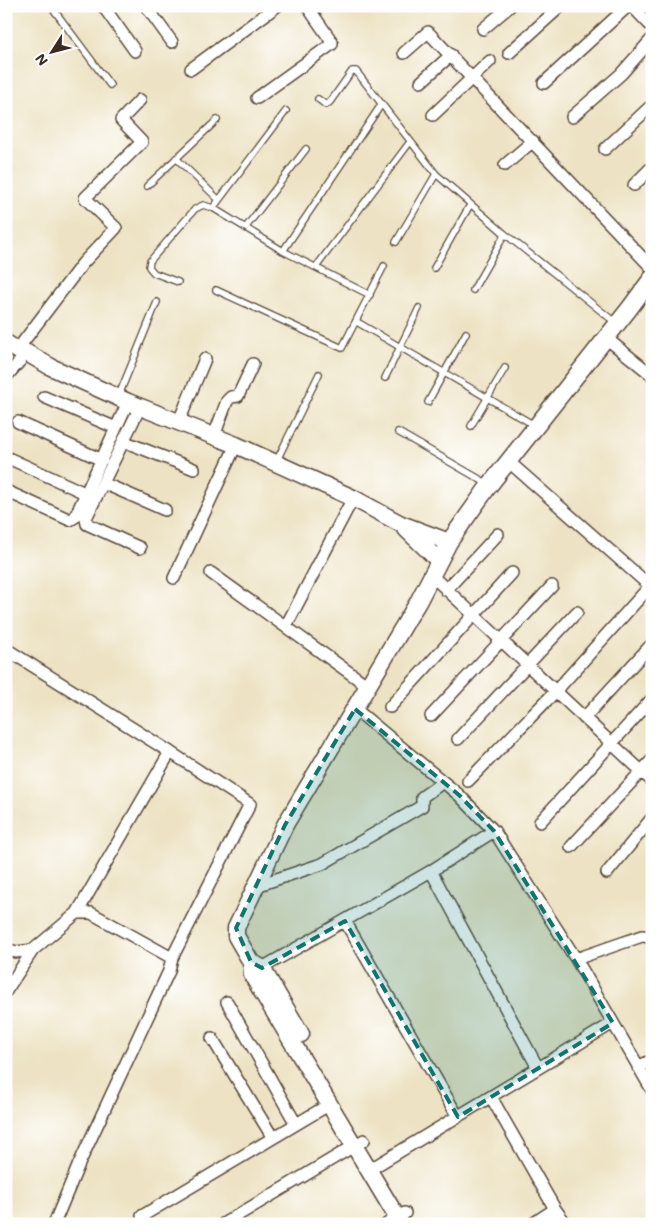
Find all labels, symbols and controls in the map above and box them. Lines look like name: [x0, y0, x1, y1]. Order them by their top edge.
north arrow: [28, 28, 78, 78]
text: N: [30, 50, 52, 70]

